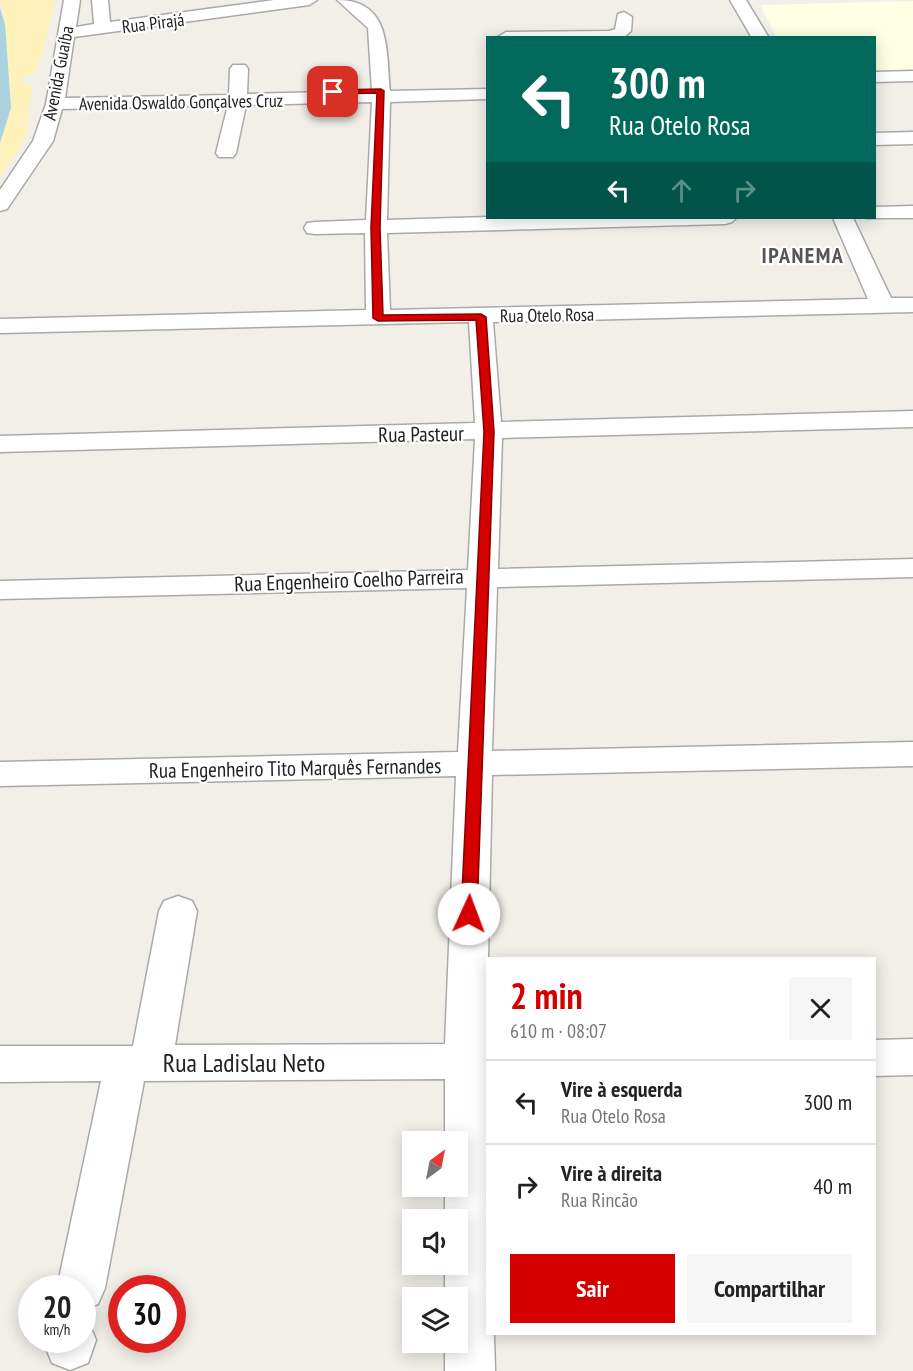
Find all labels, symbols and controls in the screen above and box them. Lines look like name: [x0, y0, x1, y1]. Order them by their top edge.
street label: Rua Pirajá: [120, 8, 186, 38]
street label: Avenida Guaíba: [38, 24, 78, 122]
text: 300 m: [609, 55, 706, 110]
icon: left: [510, 60, 588, 138]
pin: [307, 66, 358, 117]
icon: arrive: [316, 75, 349, 108]
street label: Avenida Oswaldo Gonçalves Cruz: [79, 89, 283, 115]
text: Rua Otelo Rosa: [609, 108, 751, 142]
icon: left: [602, 174, 635, 207]
icon: ahead: [665, 174, 698, 207]
icon: right: [728, 174, 761, 207]
district label: IPANEMA: [762, 241, 844, 269]
street label: Rua Otelo Rosa: [500, 303, 594, 327]
street label: Rua Pasteur: [378, 420, 464, 448]
street label: Rua Engenheiro Coelho Parreira: [234, 563, 464, 597]
street label: Rua Engenheiro Tito Marquês Fernandes: [149, 752, 441, 784]
position arrow: [437, 882, 501, 946]
text: 2 min: [510, 972, 583, 1019]
button: close: [789, 977, 852, 1040]
text: 610 m · 08:07: [510, 1018, 607, 1044]
street label: Rua Ladislau Neto: [163, 1046, 325, 1079]
text: Vire à esquerda: [561, 1075, 682, 1103]
icon: left: [510, 1086, 543, 1119]
text: 300 m: [803, 1088, 852, 1116]
text: Rua Otelo Rosa: [561, 1103, 666, 1129]
north arrow: [402, 1131, 468, 1197]
map controls: [402, 1131, 468, 1353]
text: Vire à direita: [561, 1159, 662, 1187]
icon: right: [510, 1170, 543, 1203]
text: 40 m: [813, 1172, 852, 1200]
text: Rua Rincão: [561, 1187, 638, 1213]
button: sound: [402, 1209, 468, 1275]
button: Sair: [510, 1254, 675, 1323]
button: Compartilhar: [687, 1254, 852, 1323]
speed limit sign: 30: [108, 1275, 186, 1353]
text: 20: [43, 1287, 71, 1326]
button: layers: [402, 1287, 468, 1353]
text: km/h: [44, 1320, 70, 1339]

